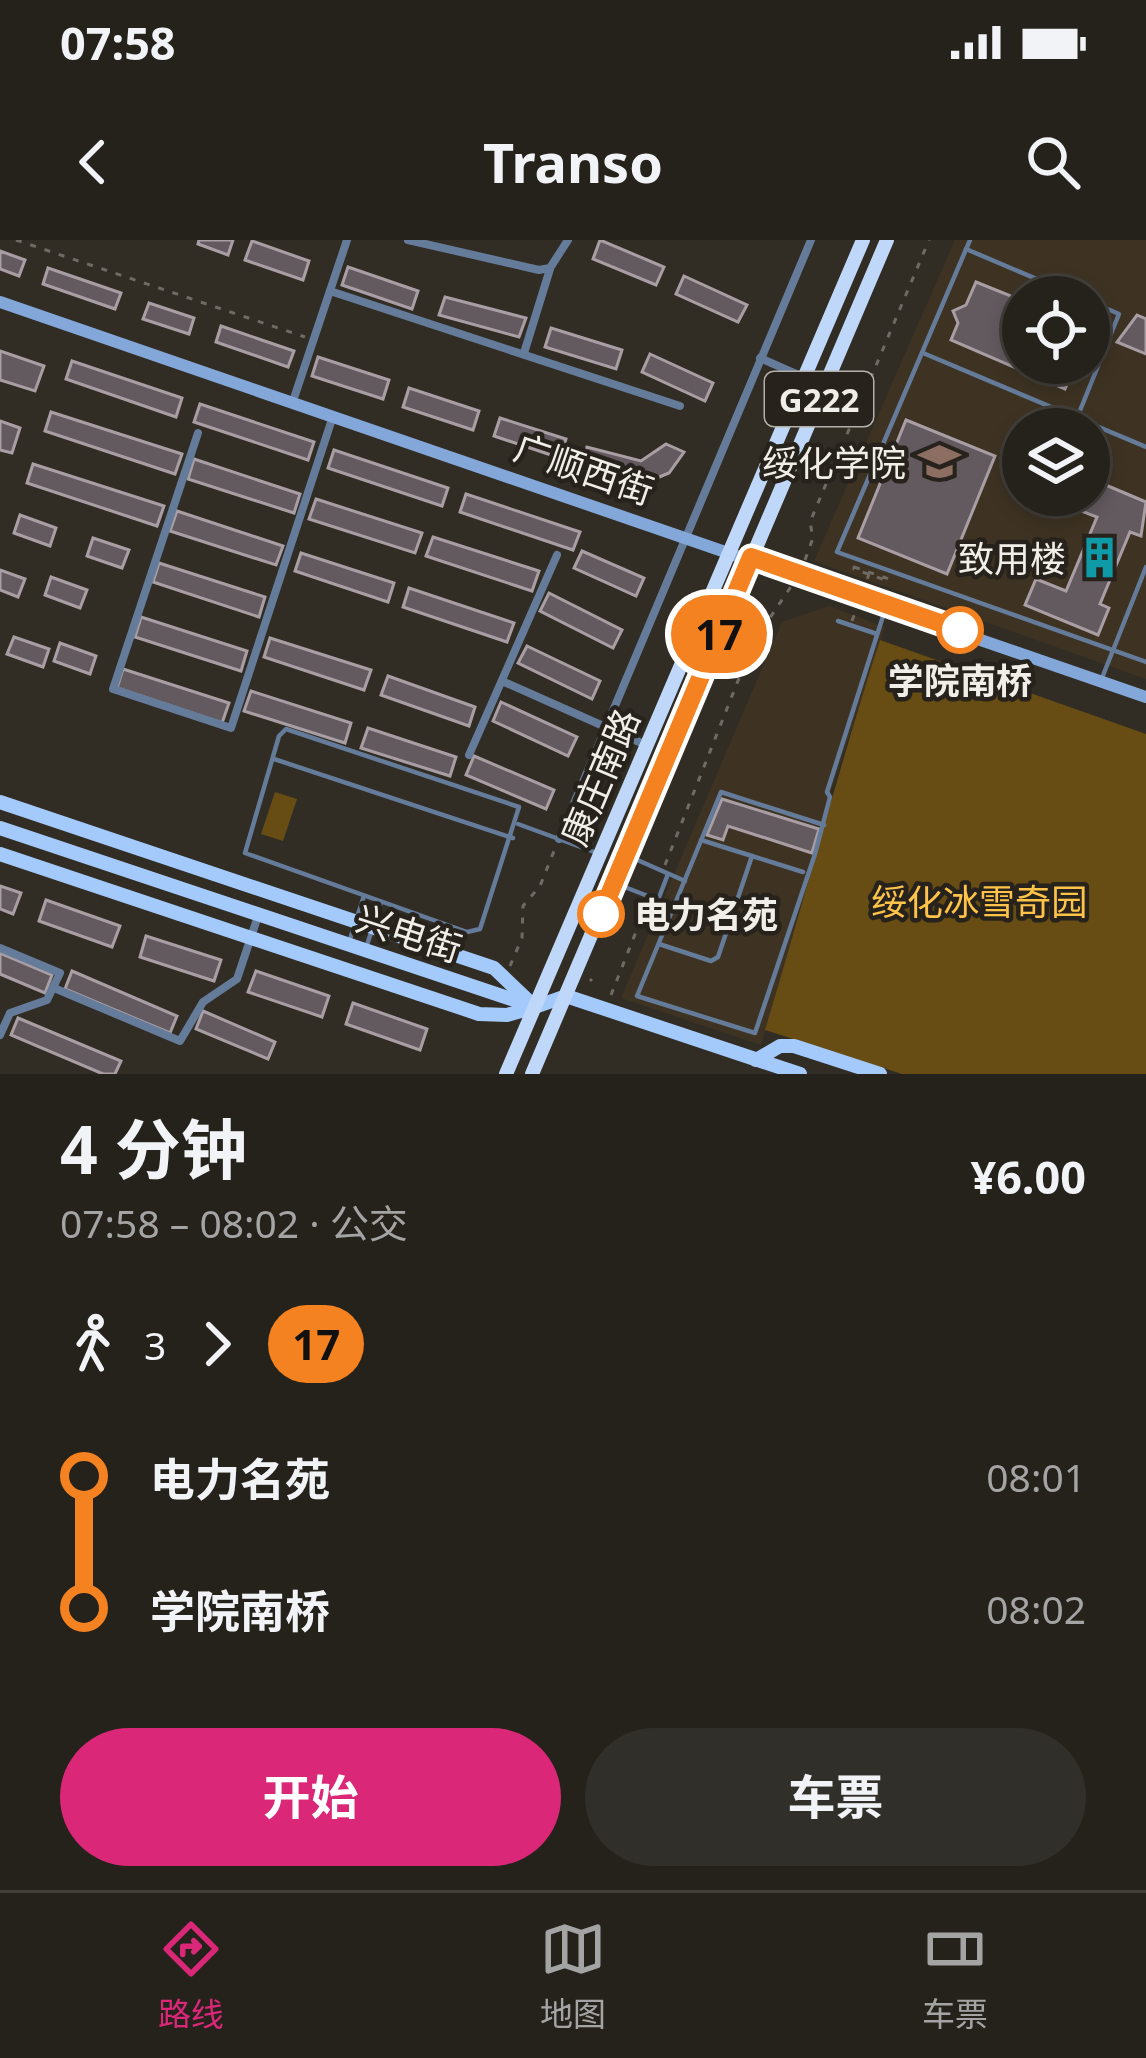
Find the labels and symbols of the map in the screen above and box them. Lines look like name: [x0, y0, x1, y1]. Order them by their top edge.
road number: G222: [765, 372, 873, 426]
street label: 广顺西街: [508, 422, 660, 516]
place label: 绥化学院: [762, 438, 906, 487]
school or university icon: 绥化学院: [917, 439, 963, 485]
place label: 致用楼: [958, 534, 1066, 583]
building icon: 致用楼: [1077, 535, 1123, 581]
line badge: 17: [665, 595, 773, 673]
marker: 学院南桥: [938, 608, 982, 652]
place label: 学院南桥: [888, 656, 1032, 705]
street label: 康庄南路: [549, 701, 651, 853]
park label: 绥化冰雪奇园: [871, 877, 1087, 926]
place label: 电力名苑: [634, 890, 778, 939]
marker: 电力名苑: [579, 892, 623, 936]
street label: 兴电街: [350, 893, 468, 973]

